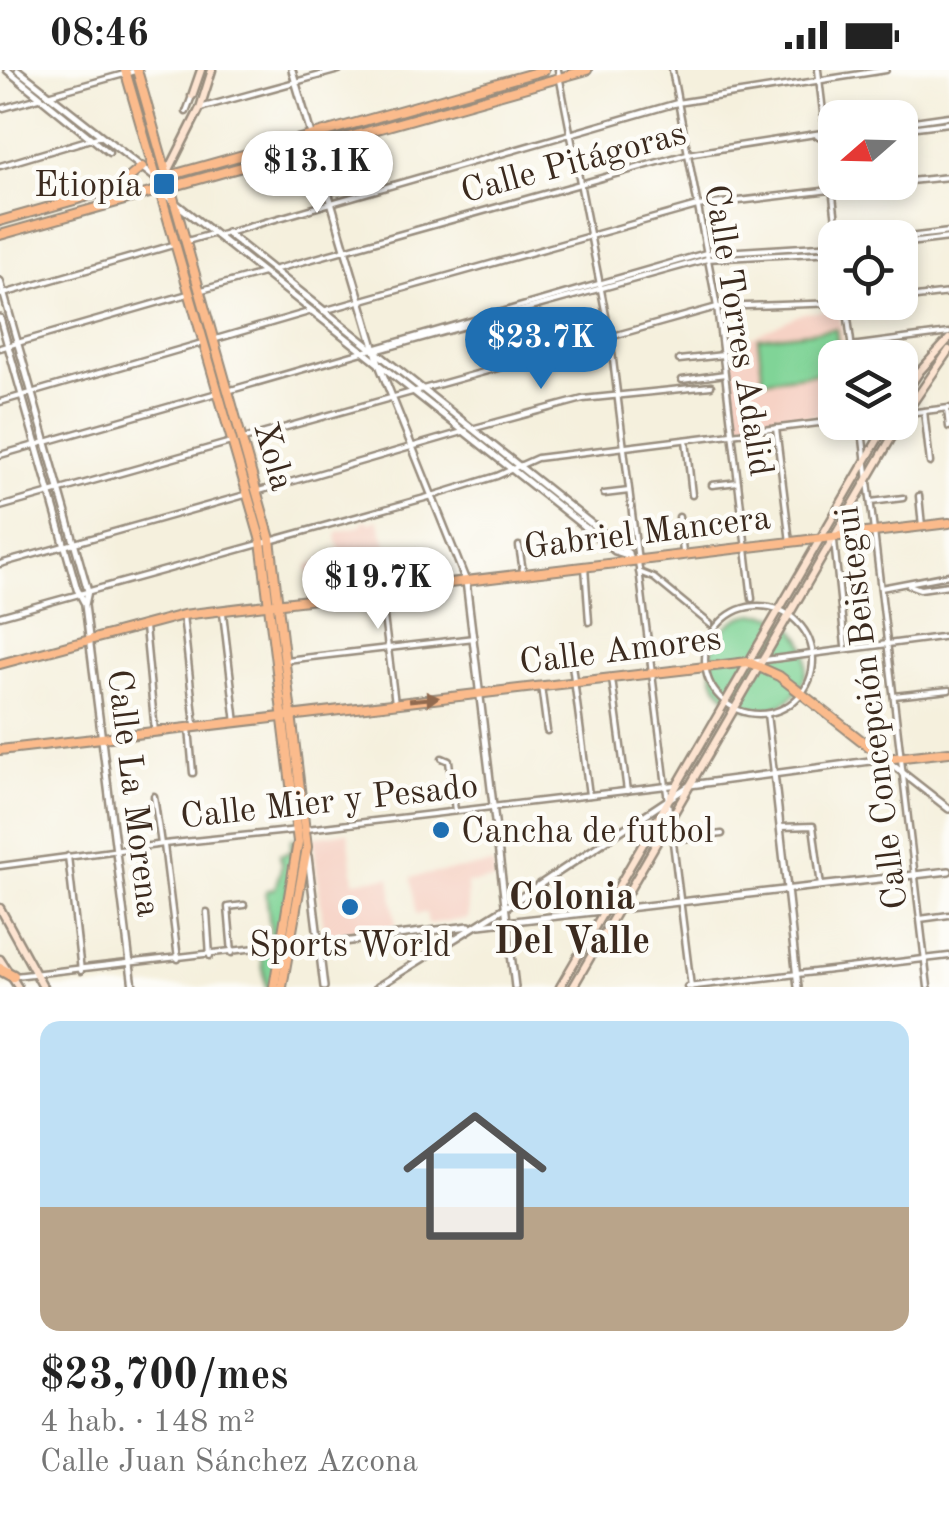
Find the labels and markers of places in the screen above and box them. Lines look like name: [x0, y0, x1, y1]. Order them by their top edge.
pin: $13.1K: [236, 131, 398, 216]
place label: Etiopía: [34, 169, 142, 204]
marker: Etiopía: [151, 171, 177, 197]
pin: $23.7K: [460, 307, 622, 392]
pin: $19.7K: [297, 547, 459, 632]
place label: Cancha de futbol: [461, 815, 713, 850]
marker: Cancha de futbol: [430, 819, 452, 841]
marker: Sports World: [339, 896, 361, 918]
place label: Sports World: [249, 929, 451, 964]

